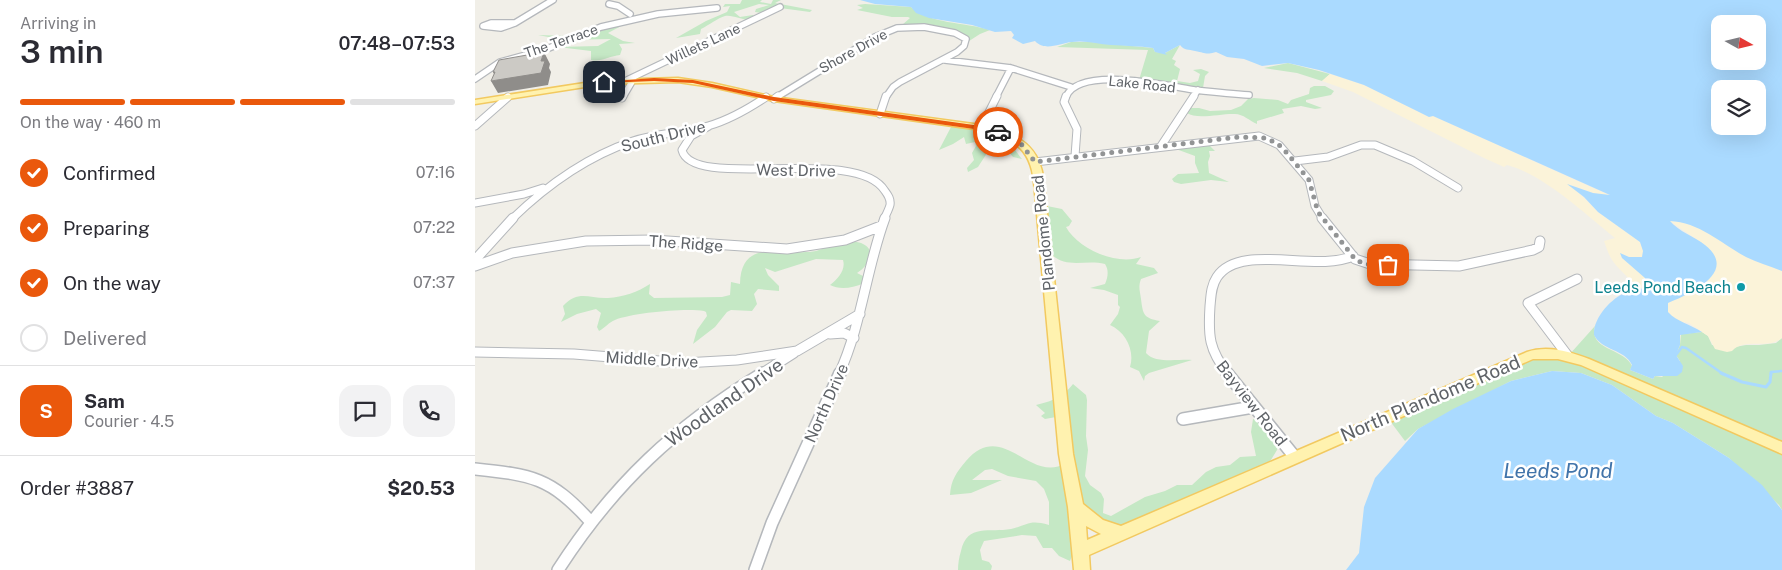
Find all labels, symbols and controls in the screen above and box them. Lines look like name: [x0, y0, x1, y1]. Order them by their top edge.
text: Arriving in: [20, 14, 96, 33]
north arrow: [1711, 15, 1766, 70]
map controls: [1711, 15, 1766, 135]
street label: Willets Lane: [663, 20, 743, 68]
street label: The Terrace: [522, 21, 600, 61]
street label: Shore Drive: [816, 26, 890, 76]
text: 07:48–07:53: [338, 32, 455, 54]
text: 3 min: [20, 33, 104, 70]
pin: [583, 61, 625, 103]
icon: home: [590, 68, 618, 96]
street label: Lake Road: [1108, 73, 1176, 95]
button: layers: [1711, 80, 1766, 135]
courier: [973, 107, 1023, 157]
text: On the way · 460 m: [20, 113, 161, 132]
street label: South Drive: [619, 117, 707, 156]
icon: car: [984, 118, 1012, 146]
icon: check: [20, 159, 48, 187]
street label: West Drive: [756, 160, 836, 181]
text: Confirmed: [63, 162, 156, 184]
text: 07:16: [416, 163, 455, 182]
street label: Plandome Road: [1028, 174, 1059, 292]
icon: check: [20, 214, 48, 242]
text: Preparing: [63, 217, 150, 239]
text: 07:22: [413, 218, 455, 237]
street label: The Ridge: [648, 231, 724, 256]
pin: [1367, 244, 1409, 286]
icon: bag: [1374, 251, 1402, 279]
icon: check: [20, 269, 48, 297]
text: On the way: [63, 272, 161, 294]
text: 07:37: [413, 273, 455, 292]
place label: Leeds Pond Beach: [1594, 278, 1731, 297]
marker: Leeds Pond Beach: [1735, 281, 1747, 293]
text: Delivered: [63, 327, 147, 349]
street label: Middle Drive: [605, 348, 699, 371]
street label: North Plandome Road: [1337, 350, 1523, 446]
street label: Woodland Drive: [661, 353, 787, 451]
street label: Bayview Road: [1212, 357, 1291, 450]
street label: North Drive: [801, 361, 852, 446]
button: chat: [339, 385, 391, 437]
button: phone: [403, 385, 455, 437]
text: Sam: [84, 390, 125, 412]
text: S: [39, 400, 53, 422]
text: Courier · 4.5: [84, 412, 174, 431]
water label: Leeds Pond: [1503, 458, 1613, 483]
text: Order #3887: [20, 477, 134, 499]
text: $20.53: [387, 477, 455, 499]

